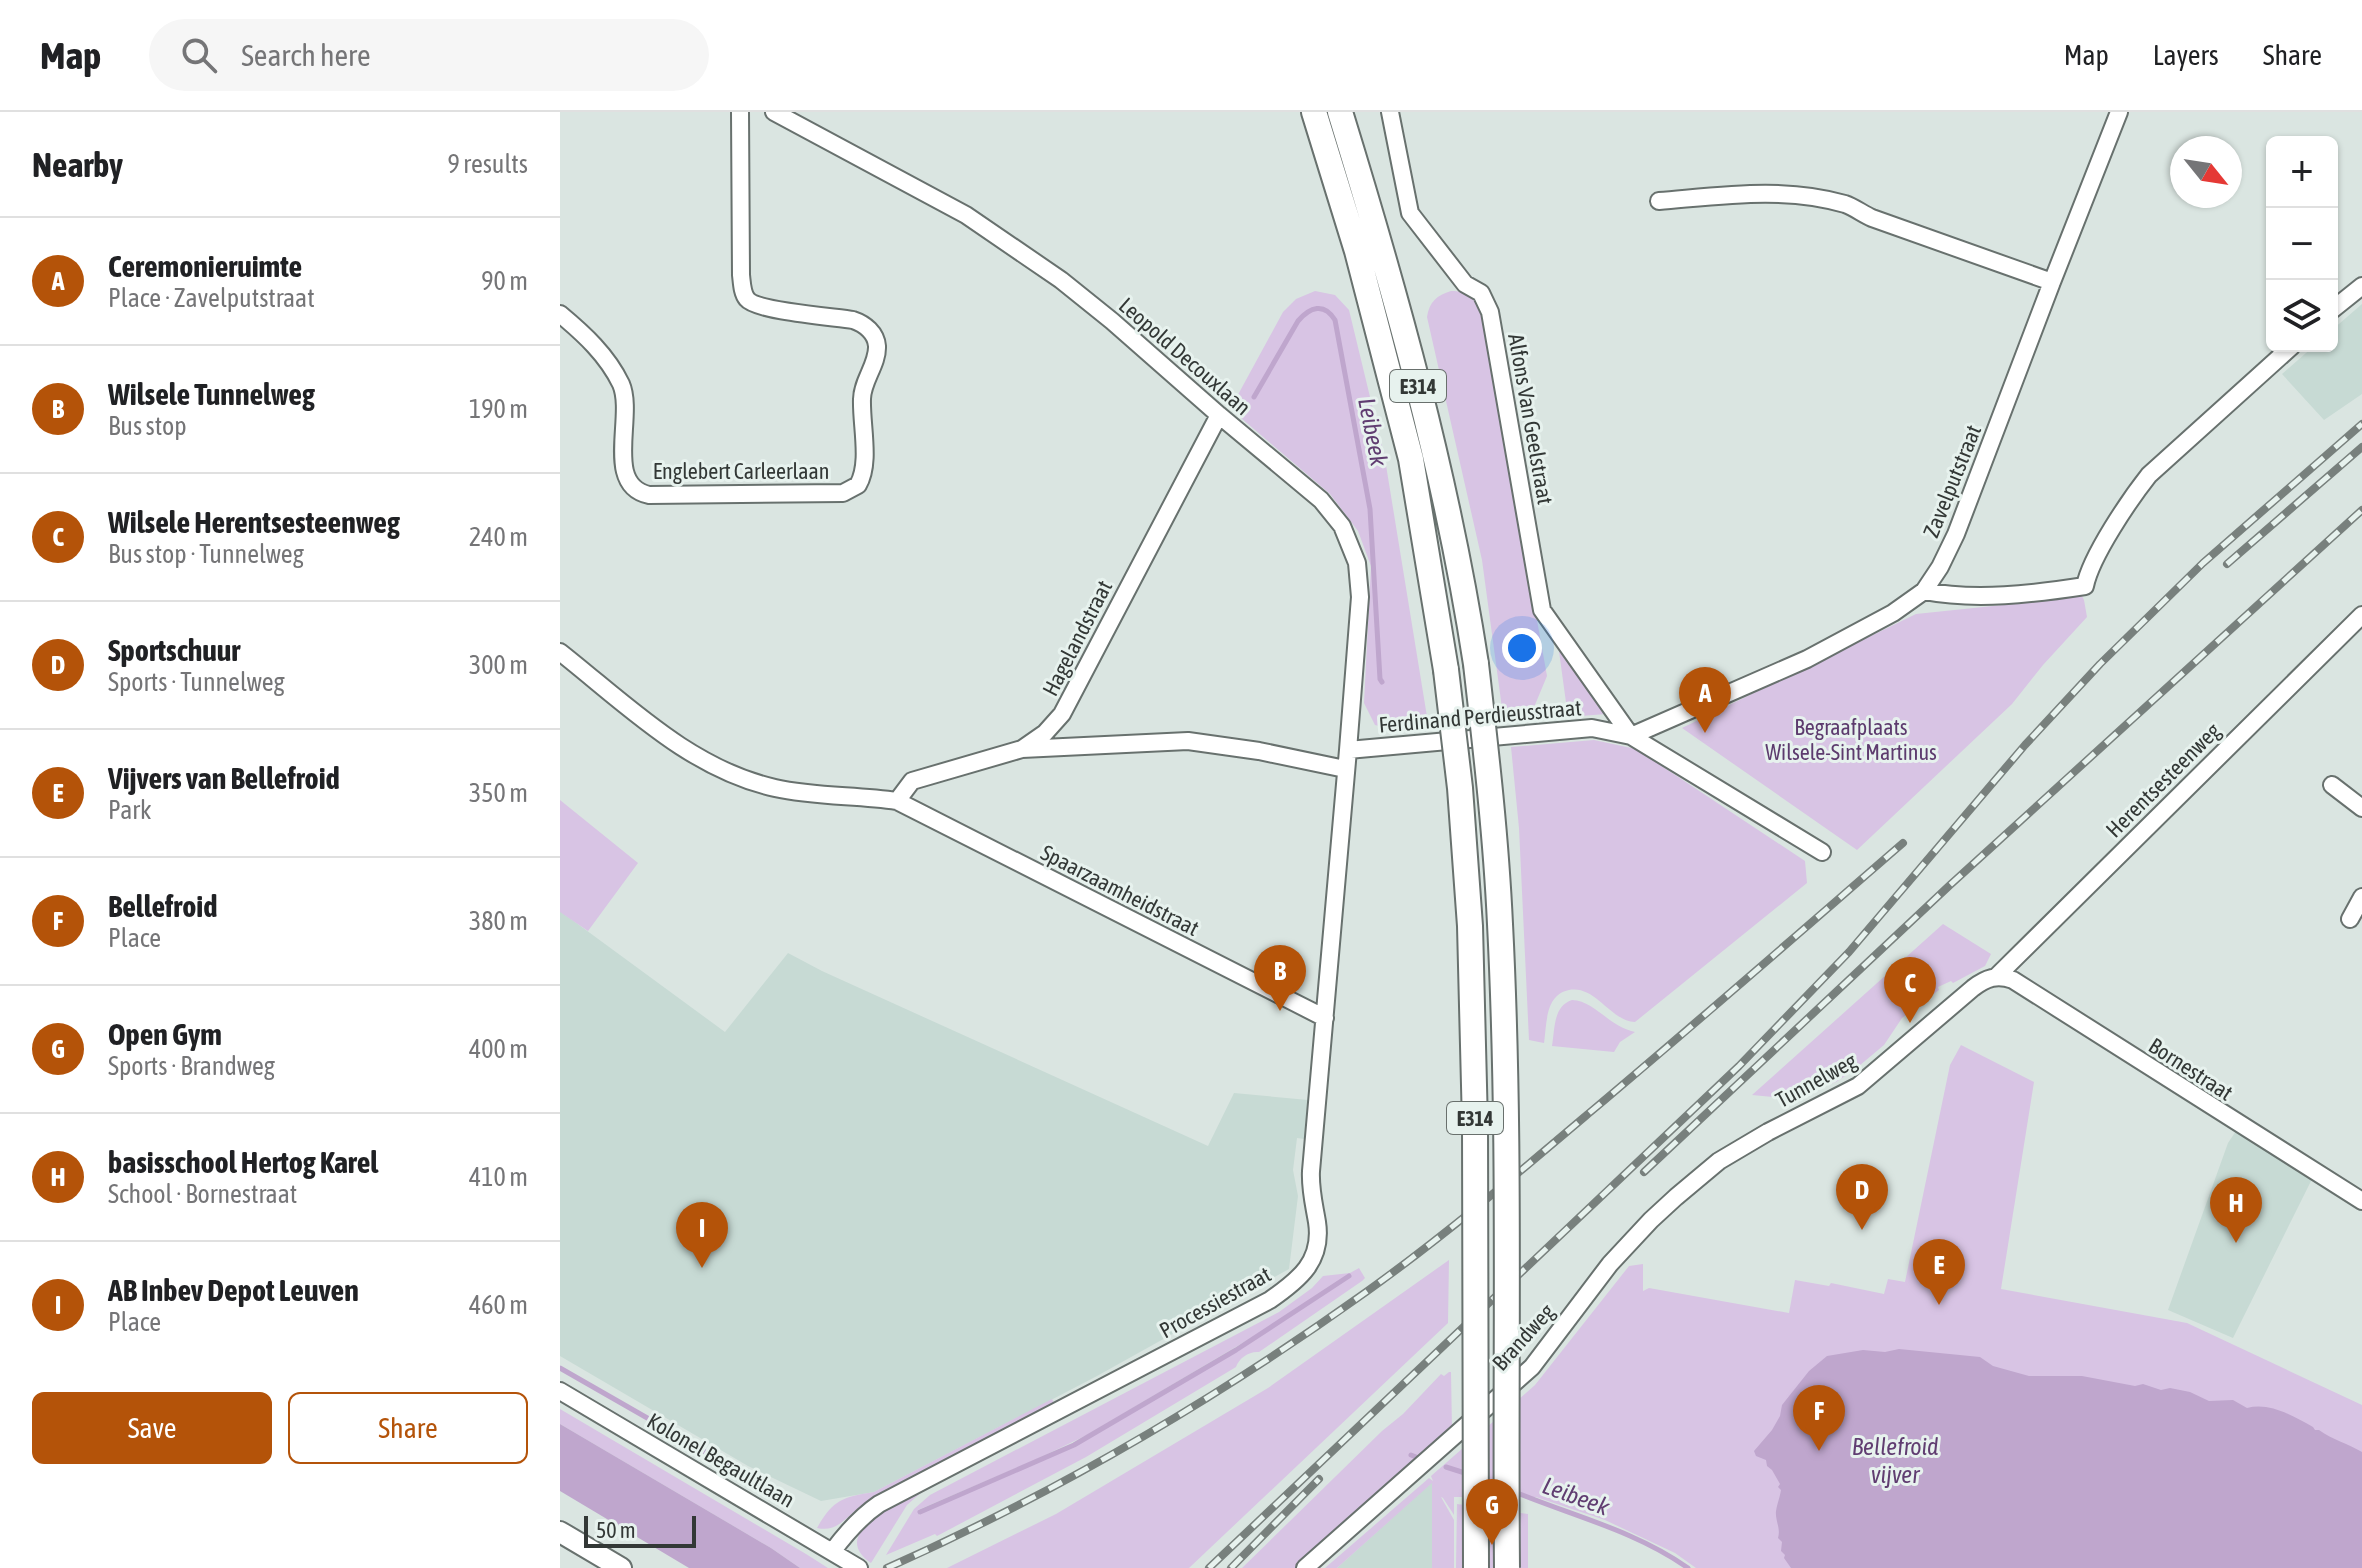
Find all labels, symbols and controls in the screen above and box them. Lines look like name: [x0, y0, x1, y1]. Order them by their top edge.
search box: [149, 19, 709, 91]
icon: search: [177, 33, 221, 77]
text: Map: [40, 34, 101, 77]
text: Search here: [241, 38, 371, 72]
text: Map: [2064, 39, 2109, 71]
text: Layers: [2153, 39, 2219, 71]
text: Share: [2263, 39, 2322, 71]
north arrow: [2170, 136, 2242, 208]
map controls: [2266, 136, 2338, 352]
button: +: [2266, 136, 2338, 208]
text: Nearby: [32, 145, 123, 184]
text: 9 results: [447, 149, 528, 179]
button: −: [2266, 208, 2338, 280]
text: Ceremonieruimte: [108, 249, 302, 283]
text: A: [52, 266, 64, 296]
text: 90 m: [481, 266, 528, 296]
button: layers: [2266, 280, 2338, 352]
text: Place · Zavelputstraat: [108, 283, 315, 313]
street label: Leopold Decouxlaan: [1114, 292, 1256, 420]
street label: Alfons Van Geelstraat: [1503, 332, 1559, 506]
road number: E314: [1390, 370, 1446, 402]
text: Wilsele Tunnelweg: [108, 377, 315, 411]
text: B: [52, 394, 64, 424]
text: 190 m: [469, 394, 528, 424]
water label: Leibeek: [1353, 396, 1393, 469]
text: Bus stop: [108, 411, 187, 441]
street label: Zavelputstraat: [1918, 421, 1986, 541]
street label: Englebert Carleerlaan: [653, 458, 829, 484]
text: Wilsele Herentsesteenweg: [108, 505, 400, 539]
text: C: [52, 522, 64, 552]
text: 240 m: [469, 522, 528, 552]
text: Bus stop · Tunnelweg: [108, 539, 304, 569]
street label: Hagelandstraat: [1037, 576, 1117, 700]
your location: [1502, 628, 1542, 668]
text: Sportschuur: [108, 633, 240, 667]
text: D: [51, 650, 65, 680]
text: 300 m: [469, 650, 528, 680]
text: Sports · Tunnelweg: [108, 667, 285, 697]
pin: A: [1679, 667, 1731, 733]
street label: Ferdinand Perdieusstraat: [1378, 694, 1582, 738]
park label: Begraafplaats Wilsele-Sint Martinus: [1765, 714, 1937, 765]
street label: Herentsesteenweg: [2100, 717, 2226, 843]
text: Vijvers van Bellefroid: [108, 761, 340, 795]
text: E: [52, 778, 64, 808]
text: 350 m: [469, 778, 528, 808]
text: Park: [108, 795, 151, 825]
street label: Spaarzaamheidstraat: [1037, 839, 1203, 941]
text: Bellefroid: [108, 889, 217, 923]
text: F: [53, 906, 63, 936]
text: 380 m: [469, 906, 528, 936]
text: Place: [108, 923, 161, 953]
pin: B: [1254, 945, 1306, 1011]
pin: C: [1884, 957, 1936, 1023]
text: Open Gym: [108, 1017, 222, 1051]
street label: Bornestraat: [2144, 1032, 2238, 1106]
text: G: [51, 1034, 65, 1064]
text: 400 m: [469, 1034, 528, 1064]
street label: Tunnelweg: [1771, 1047, 1861, 1113]
text: Sports · Brandweg: [108, 1051, 275, 1081]
road number: E314: [1447, 1102, 1503, 1134]
text: basisschool Hertog Karel: [108, 1145, 378, 1179]
text: H: [50, 1162, 66, 1192]
text: 410 m: [469, 1162, 528, 1192]
pin: D: [1836, 1164, 1888, 1230]
pin: H: [2210, 1177, 2262, 1243]
text: School · Bornestraat: [108, 1179, 297, 1209]
pin: I: [676, 1202, 728, 1268]
pin: E: [1913, 1239, 1965, 1305]
street label: Processiestraat: [1155, 1261, 1275, 1343]
text: AB Inbev Depot Leuven: [108, 1273, 359, 1307]
text: I: [55, 1290, 61, 1320]
text: 460 m: [469, 1290, 528, 1320]
street label: Brandweg: [1487, 1298, 1560, 1375]
text: Place: [108, 1307, 161, 1337]
pin: F: [1793, 1385, 1845, 1451]
button: Save: [32, 1392, 272, 1464]
button: Share: [288, 1392, 528, 1464]
street label: Kolonel Begaultlaan: [643, 1407, 799, 1513]
water label: Bellefroid vijver: [1852, 1433, 1938, 1488]
water label: Leibeek: [1539, 1472, 1613, 1521]
pin: G: [1466, 1479, 1518, 1545]
scale bar: [584, 1512, 696, 1548]
text: 50 m: [596, 1517, 636, 1543]

